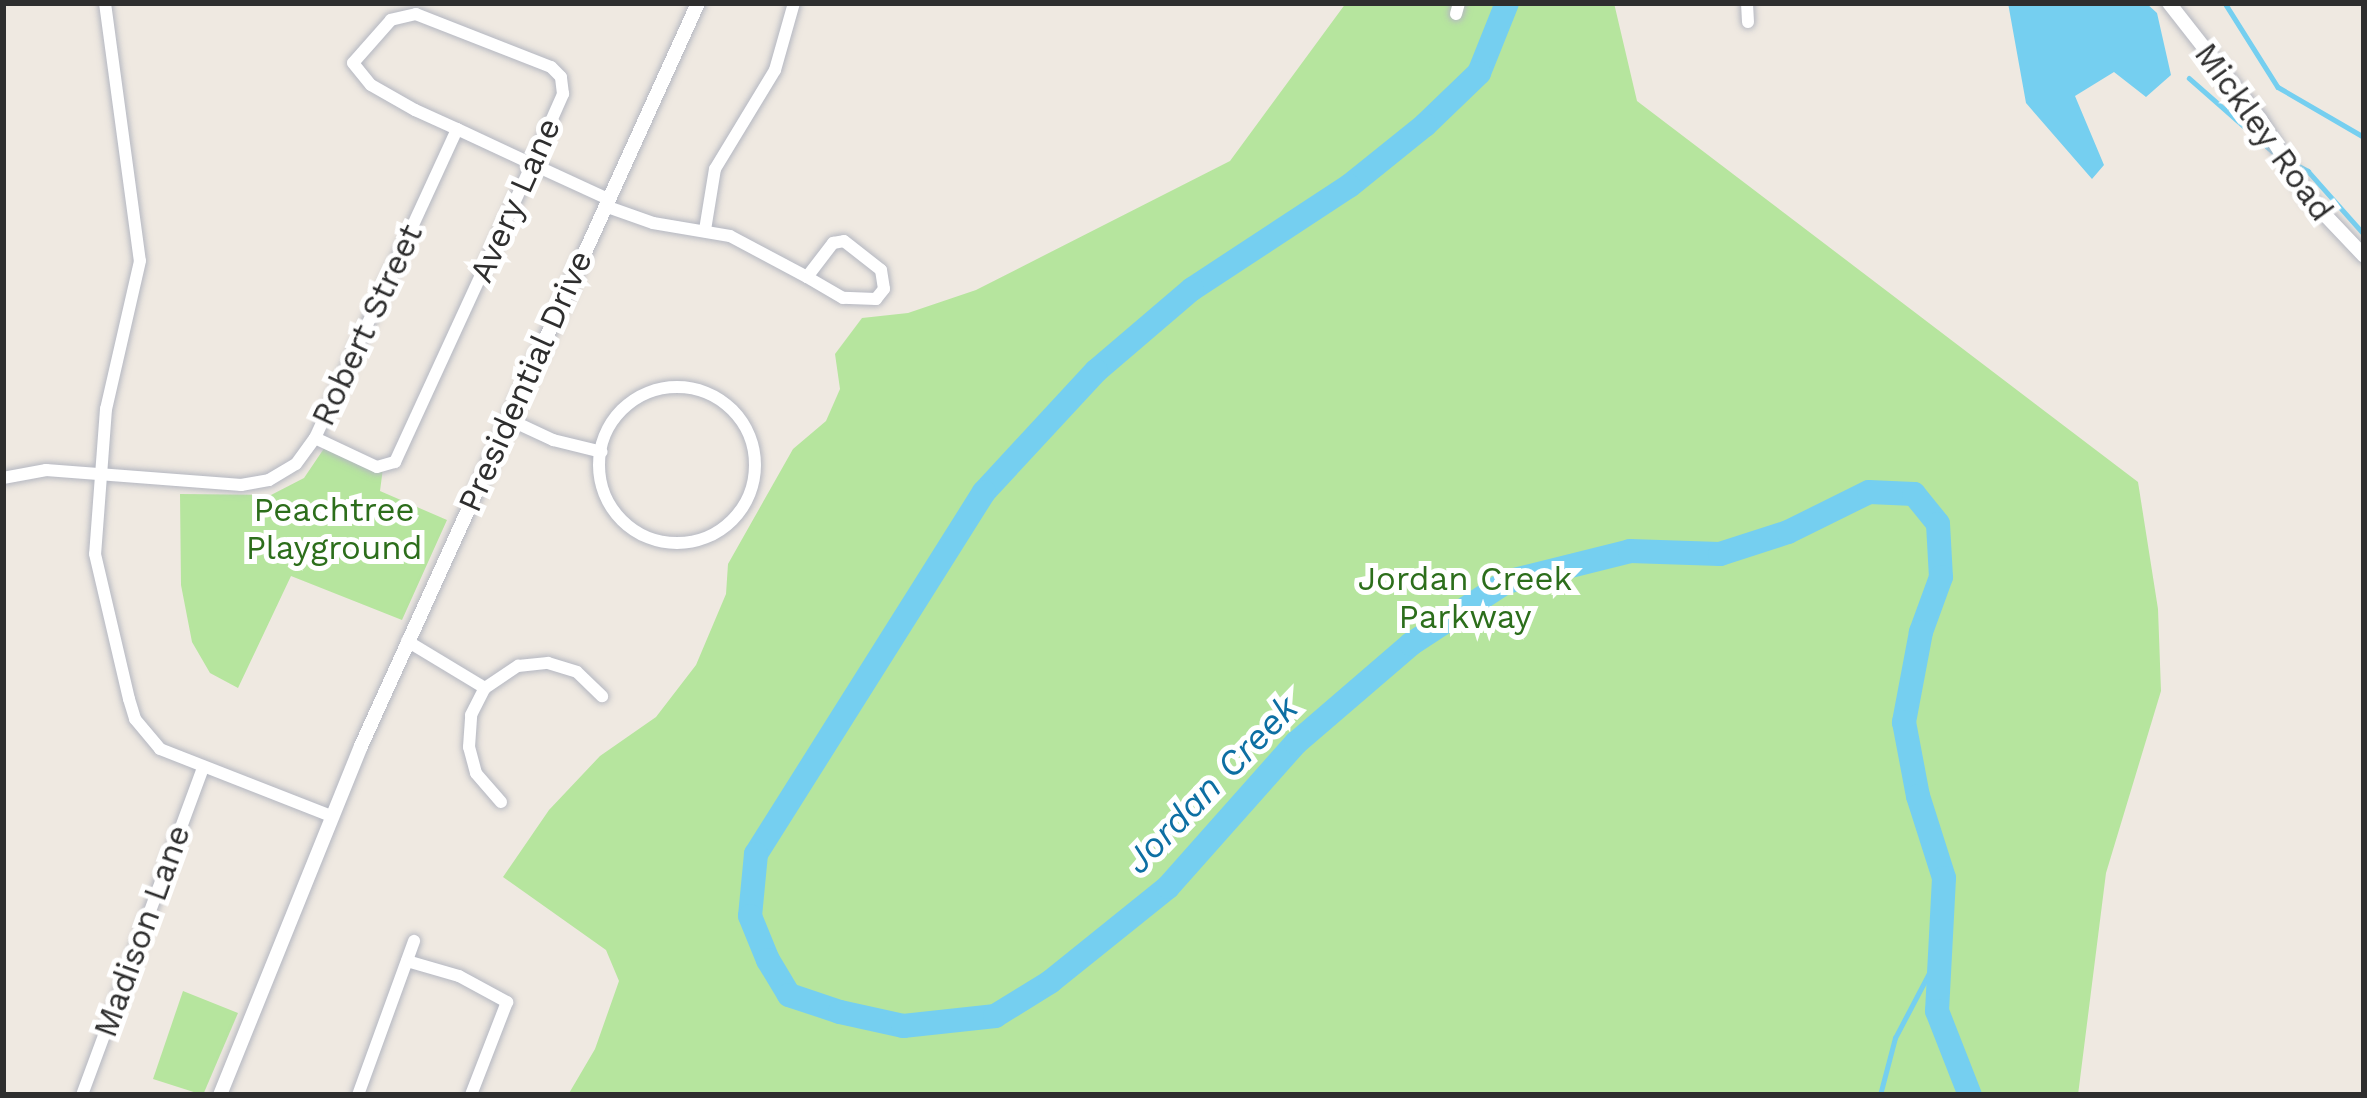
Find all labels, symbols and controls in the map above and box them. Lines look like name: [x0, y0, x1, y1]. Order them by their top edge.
street label: Mickley Road: [2186, 35, 2342, 229]
street label: Avery Lane: [461, 111, 569, 289]
street label: Robert Street: [303, 218, 431, 432]
street label: Presidential Drive: [449, 244, 601, 518]
park label: Peachtree Playground: [246, 490, 422, 568]
park label: Jordan Creek Parkway: [1358, 559, 1572, 637]
water label: Jordan Creek: [1116, 687, 1308, 883]
street label: Madison Lane: [85, 820, 199, 1042]

